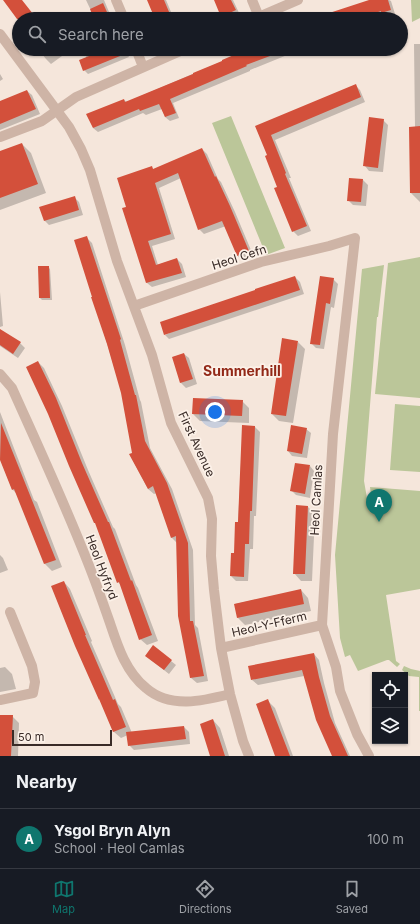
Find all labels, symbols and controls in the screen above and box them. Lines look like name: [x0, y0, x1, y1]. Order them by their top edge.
search box: [12, 12, 408, 56]
icon: search: [26, 23, 48, 45]
text: Search here: [58, 25, 144, 44]
street label: Heol Cefn: [210, 241, 268, 273]
district label: Summerhill: [203, 362, 281, 379]
your location: [205, 402, 225, 422]
street label: First Avenue: [175, 409, 219, 479]
street label: Heol Camlas: [307, 464, 325, 536]
pin: A: [366, 489, 392, 522]
street label: Heol Hyfryd: [83, 532, 121, 602]
street label: Heol-Y-Fferm: [230, 608, 308, 640]
map controls: [372, 672, 408, 744]
button: locate: [372, 672, 408, 708]
button: layers: [372, 708, 408, 744]
scale bar: [12, 728, 112, 747]
text: 50 m: [18, 730, 44, 744]
text: Nearby: [16, 772, 77, 792]
text: Ysgol Bryn Alyn: [54, 821, 171, 840]
text: A: [24, 831, 34, 847]
text: 100 m: [367, 831, 404, 847]
text: School · Heol Camlas: [54, 840, 185, 856]
tab: Map: [52, 878, 75, 916]
tab: Directions: [179, 878, 232, 916]
tab: Saved: [336, 878, 368, 916]

